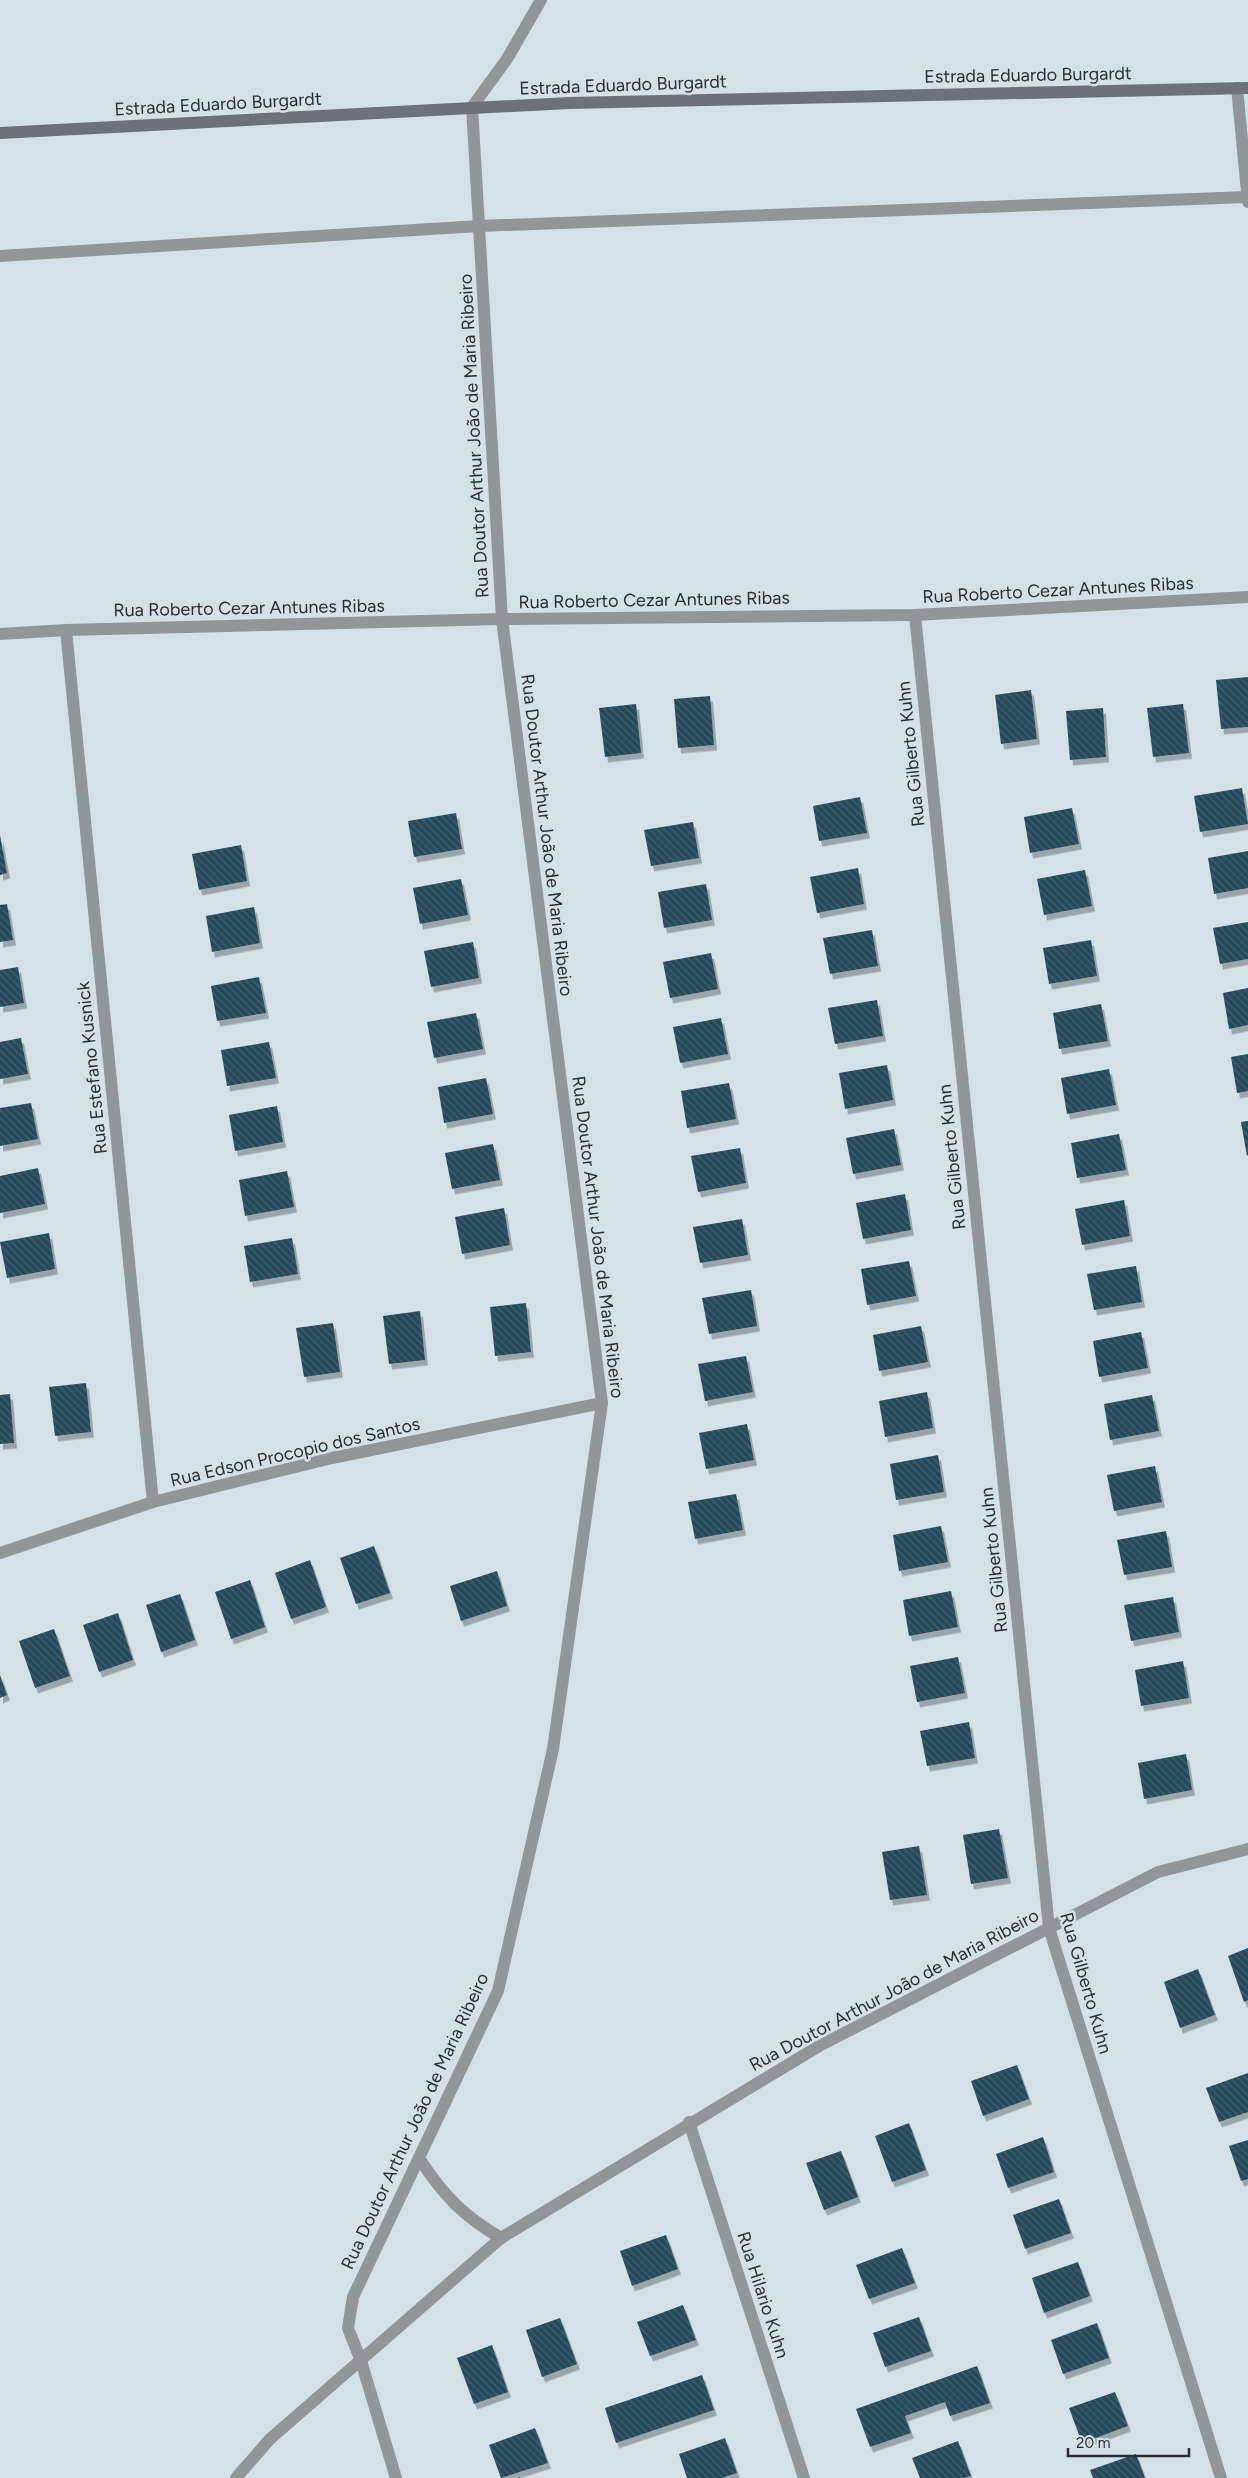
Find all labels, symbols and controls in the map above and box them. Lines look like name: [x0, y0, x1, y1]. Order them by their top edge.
street label: Estrada Eduardo Burgardt: [924, 62, 1132, 88]
street label: Estrada Eduardo Burgardt: [519, 70, 727, 100]
street label: Estrada Eduardo Burgardt: [114, 88, 322, 120]
street label: Rua Doutor Arthur João de Maria Ribeiro: [455, 273, 493, 599]
street label: Rua Roberto Cezar Antunes Ribas: [922, 572, 1194, 608]
street label: Rua Roberto Cezar Antunes Ribas: [518, 587, 790, 613]
street label: Rua Roberto Cezar Antunes Ribas: [113, 595, 385, 621]
street label: Rua Doutor Arthur João de Maria Ribeiro: [516, 673, 578, 997]
street label: Rua Gilberto Kuhn: [892, 680, 930, 828]
street label: Rua Estefano Kusnick: [72, 980, 112, 1155]
street label: Rua Doutor Arthur João de Maria Ribeiro: [567, 1075, 629, 1399]
street label: Rua Gilberto Kuhn: [933, 1083, 971, 1231]
street label: Rua Edson Procopio dos Santos: [168, 1412, 422, 1492]
street label: Rua Gilberto Kuhn: [975, 1486, 1013, 1634]
street label: Rua Doutor Arthur João de Maria Ribeiro: [746, 1904, 1042, 2076]
street label: Rua Gilberto Kuhn: [1055, 1910, 1117, 2056]
street label: Rua Doutor Arthur João de Maria Ribeiro: [336, 1969, 494, 2273]
street label: Rua Hilario Kuhn: [732, 2229, 794, 2361]
scale bar: [1068, 2426, 1189, 2458]
text: 20 m: [1076, 2434, 1110, 2452]

